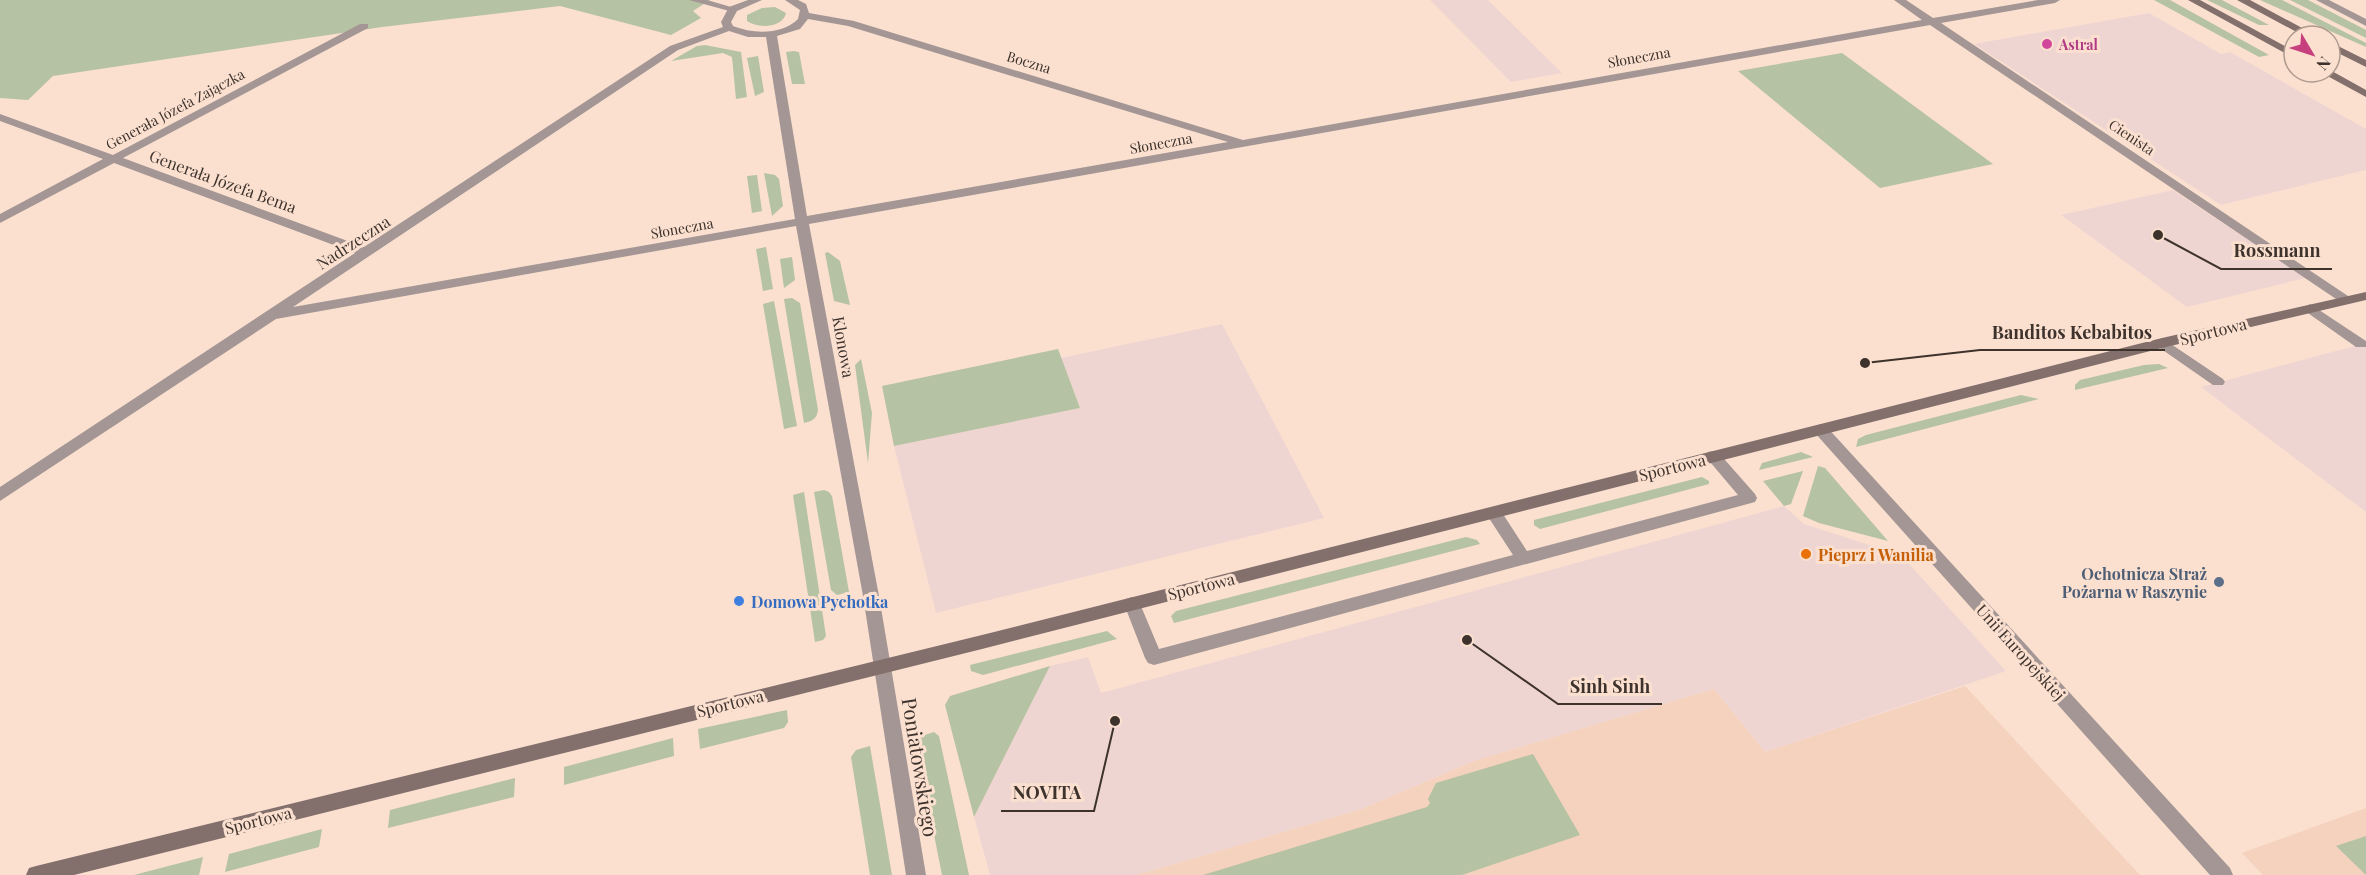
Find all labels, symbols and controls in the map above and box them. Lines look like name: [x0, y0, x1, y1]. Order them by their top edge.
north arrow: [2282, 24, 2342, 84]
place label: Astral: [2058, 35, 2099, 54]
marker: Astral: [2040, 37, 2054, 51]
street label: Słoneczna: [1606, 42, 1672, 72]
street label: Boczna: [1005, 46, 1053, 78]
text: N: [2312, 53, 2336, 75]
street label: Generała Józefa Zajączka: [102, 64, 248, 154]
street label: Cienista: [2105, 115, 2159, 159]
street label: Słoneczna: [1128, 128, 1194, 158]
street label: Generała Józefa Bema: [147, 145, 300, 217]
street label: Nadrzeczna: [312, 210, 394, 274]
street label: Słoneczna: [649, 213, 715, 243]
callout: Rossmann: [2221, 233, 2332, 269]
text: Rossmann: [2234, 238, 2320, 262]
street label: Sportowa: [2177, 313, 2249, 349]
callout: Banditos Kebabitos: [1980, 314, 2165, 350]
street label: Klonowa: [828, 315, 860, 379]
text: Banditos Kebabitos: [1992, 320, 2152, 344]
street label: Sportowa: [1636, 449, 1708, 485]
place label: Pieprz i Wanilia: [1818, 544, 1934, 565]
marker: Pieprz i Wanilia: [1799, 547, 1813, 561]
place label: Ochotnicza Straż Pożarna w Raszynie: [2062, 563, 2207, 602]
street label: Sportowa: [1165, 568, 1237, 604]
marker: Ochotnicza Straż Pożarna w Raszynie: [2212, 575, 2226, 589]
place label: Domowa Pychotka: [751, 591, 889, 612]
marker: Domowa Pychotka: [732, 594, 746, 608]
street label: Unii Europejskiej: [1972, 599, 2070, 705]
callout: Sinh Sinh: [1558, 668, 1662, 704]
text: Sinh Sinh: [1570, 674, 1650, 698]
street label: Sportowa: [694, 685, 766, 721]
street label: Poniatowskiego: [897, 695, 945, 839]
callout: NOVITA: [1001, 775, 1094, 811]
text: NOVITA: [1013, 780, 1082, 804]
street label: Sportowa: [222, 802, 294, 838]

